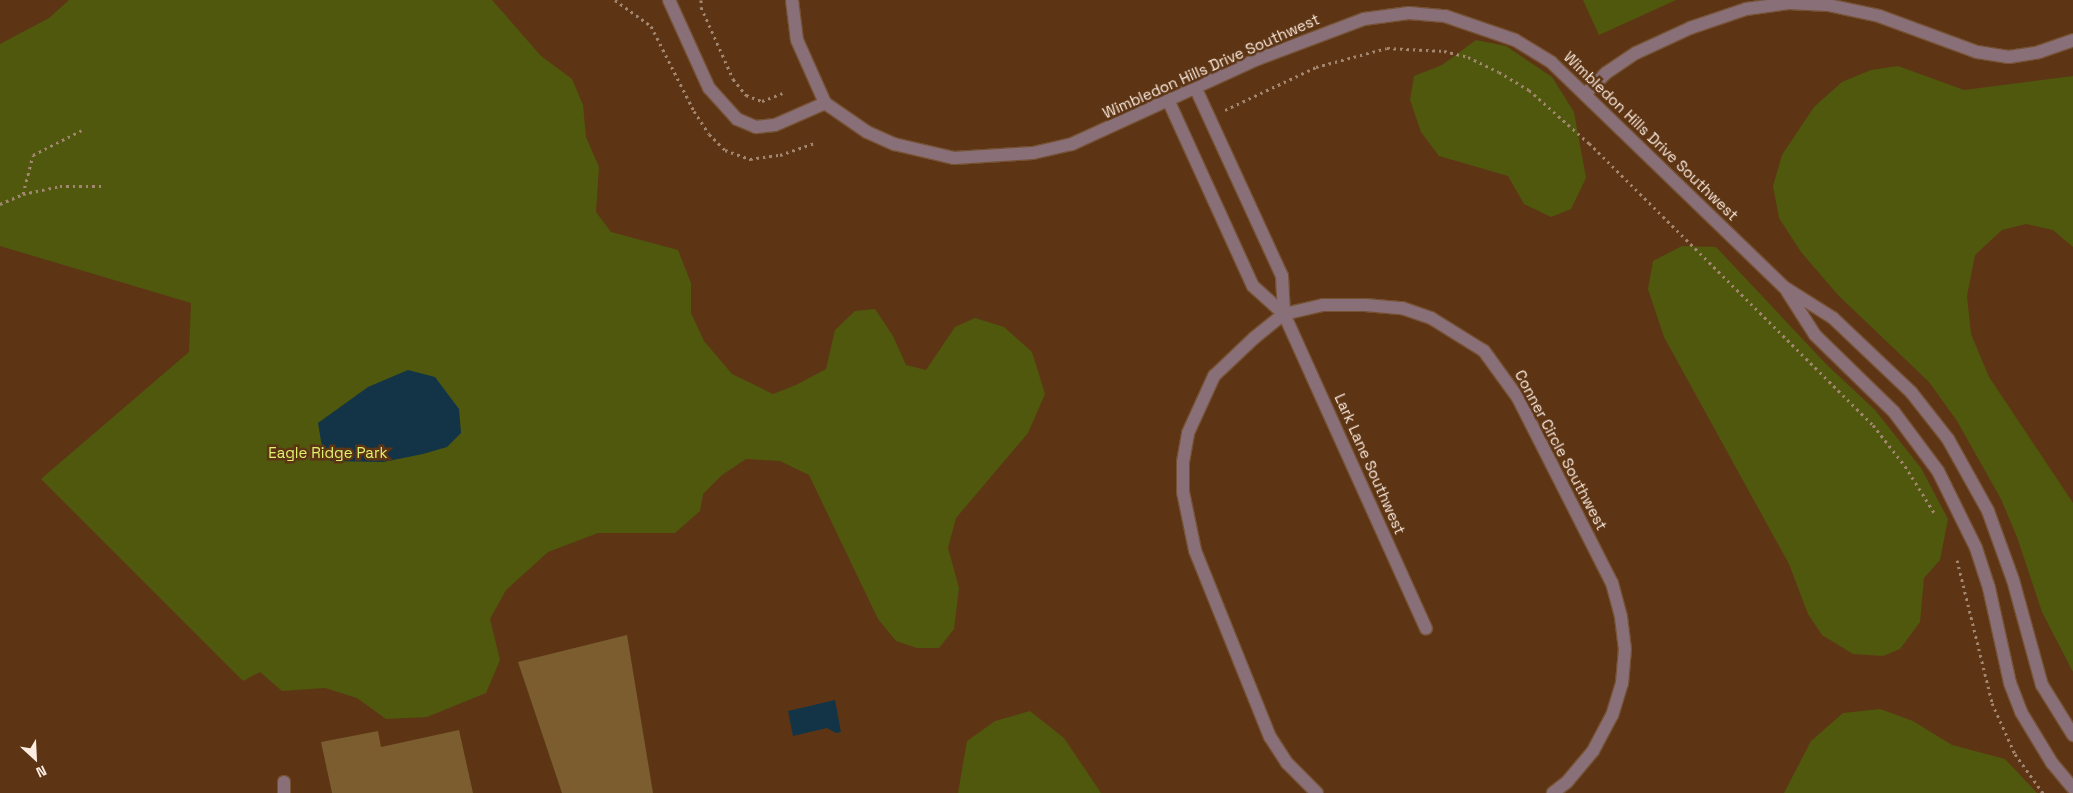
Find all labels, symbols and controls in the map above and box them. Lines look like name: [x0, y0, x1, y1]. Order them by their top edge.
street label: Wimbledon Hills Drive Southwest: [1100, 10, 1322, 122]
street label: Wimbledon Hills Drive Southwest: [1560, 48, 1742, 224]
street label: Conner Circle Southwest: [1511, 367, 1611, 533]
street label: Lark Lane Southwest: [1331, 391, 1409, 537]
park label: Eagle Ridge Park: [268, 444, 388, 462]
north arrow: [10, 733, 60, 783]
text: N: [33, 761, 49, 782]

